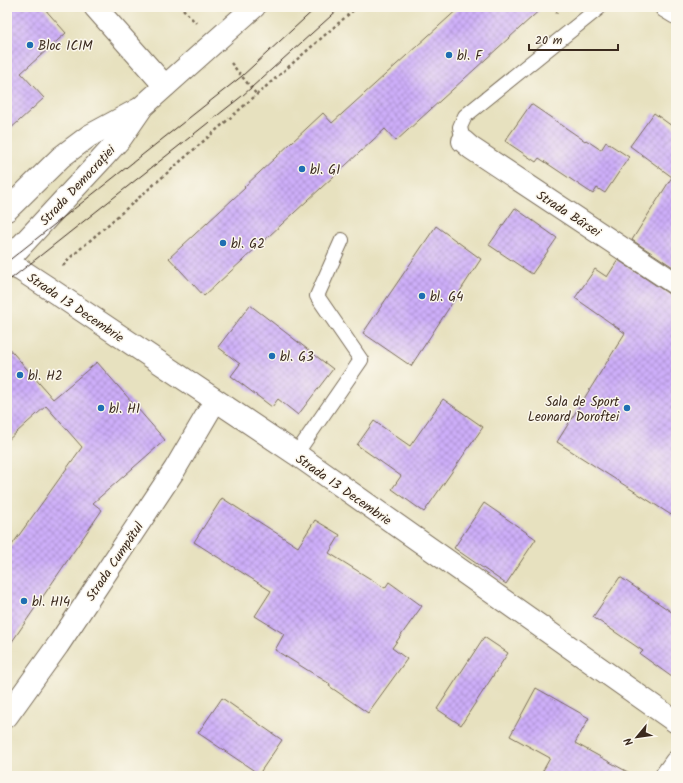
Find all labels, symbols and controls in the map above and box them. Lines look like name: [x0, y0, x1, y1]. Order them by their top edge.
scale bar: [529, 26, 618, 52]
text: 20 m: [535, 31, 563, 50]
place label: Bloc ICIM: [38, 36, 93, 57]
marker: Bloc ICIM: [25, 40, 35, 50]
place label: bl. F: [457, 46, 483, 67]
marker: bl. F: [444, 50, 454, 60]
street label: Strada Democrației: [35, 140, 122, 231]
place label: bl. G1: [310, 160, 340, 181]
marker: bl. G1: [297, 164, 307, 174]
street label: Strada Bârsei: [532, 185, 605, 244]
place label: bl. G2: [231, 234, 265, 255]
marker: bl. G2: [218, 238, 228, 248]
street label: Strada 13 Decembrie: [22, 268, 128, 349]
place label: bl. G4: [430, 287, 463, 308]
marker: bl. G4: [417, 291, 427, 301]
place label: bl. G3: [280, 347, 314, 368]
marker: bl. G3: [267, 351, 277, 361]
place label: bl. H2: [28, 366, 63, 387]
marker: bl. H2: [15, 370, 25, 380]
place label: Sala de Sport Leonard Doroftei: [528, 392, 620, 428]
place label: bl. H1: [109, 399, 140, 420]
marker: bl. H1: [96, 403, 106, 413]
marker: Sala de Sport Leonard Doroftei: [622, 403, 632, 413]
street label: Strada 13 Decembrie: [291, 449, 396, 531]
street label: Strada Cumpătul: [81, 518, 149, 606]
place label: bl. H14: [32, 592, 70, 613]
marker: bl. H14: [19, 596, 29, 606]
north arrow: [617, 717, 657, 757]
text: N: [620, 734, 639, 749]

